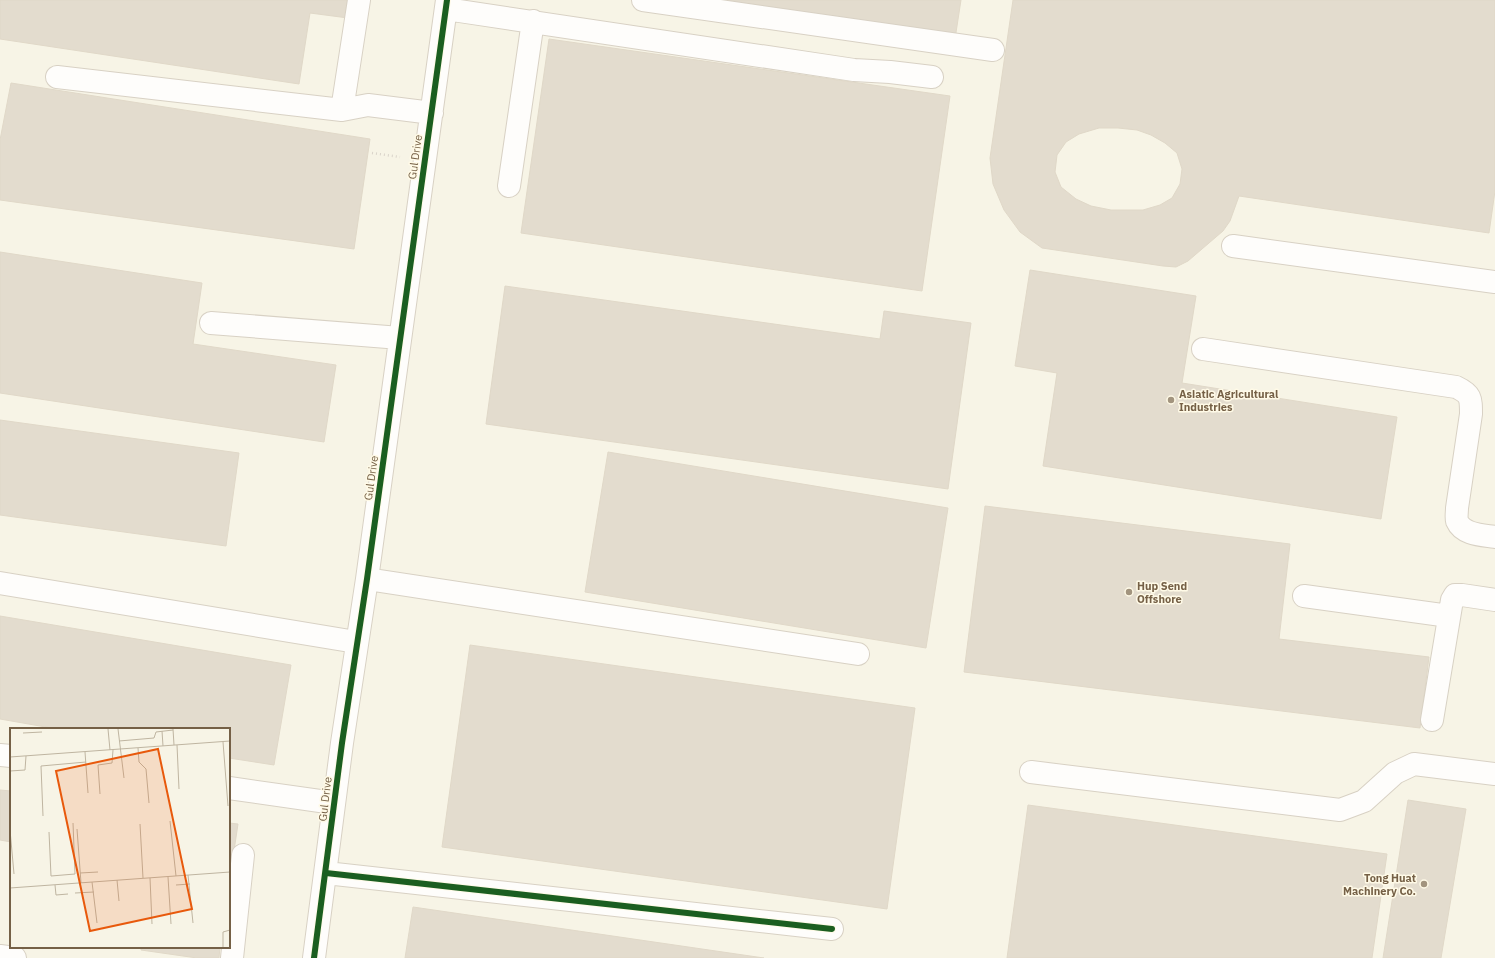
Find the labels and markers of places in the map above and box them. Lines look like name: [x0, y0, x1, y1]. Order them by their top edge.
place label: Asiatic Agricultural Industries: [1179, 387, 1279, 414]
marker: Asiatic Agricultural Industries: [1166, 395, 1176, 405]
place label: Hup Send Offshore: [1137, 579, 1187, 606]
marker: Hup Send Offshore: [1124, 587, 1134, 597]
place label: Tong Huat Machinery Co.: [1343, 871, 1416, 898]
marker: Tong Huat Machinery Co.: [1419, 879, 1429, 889]

